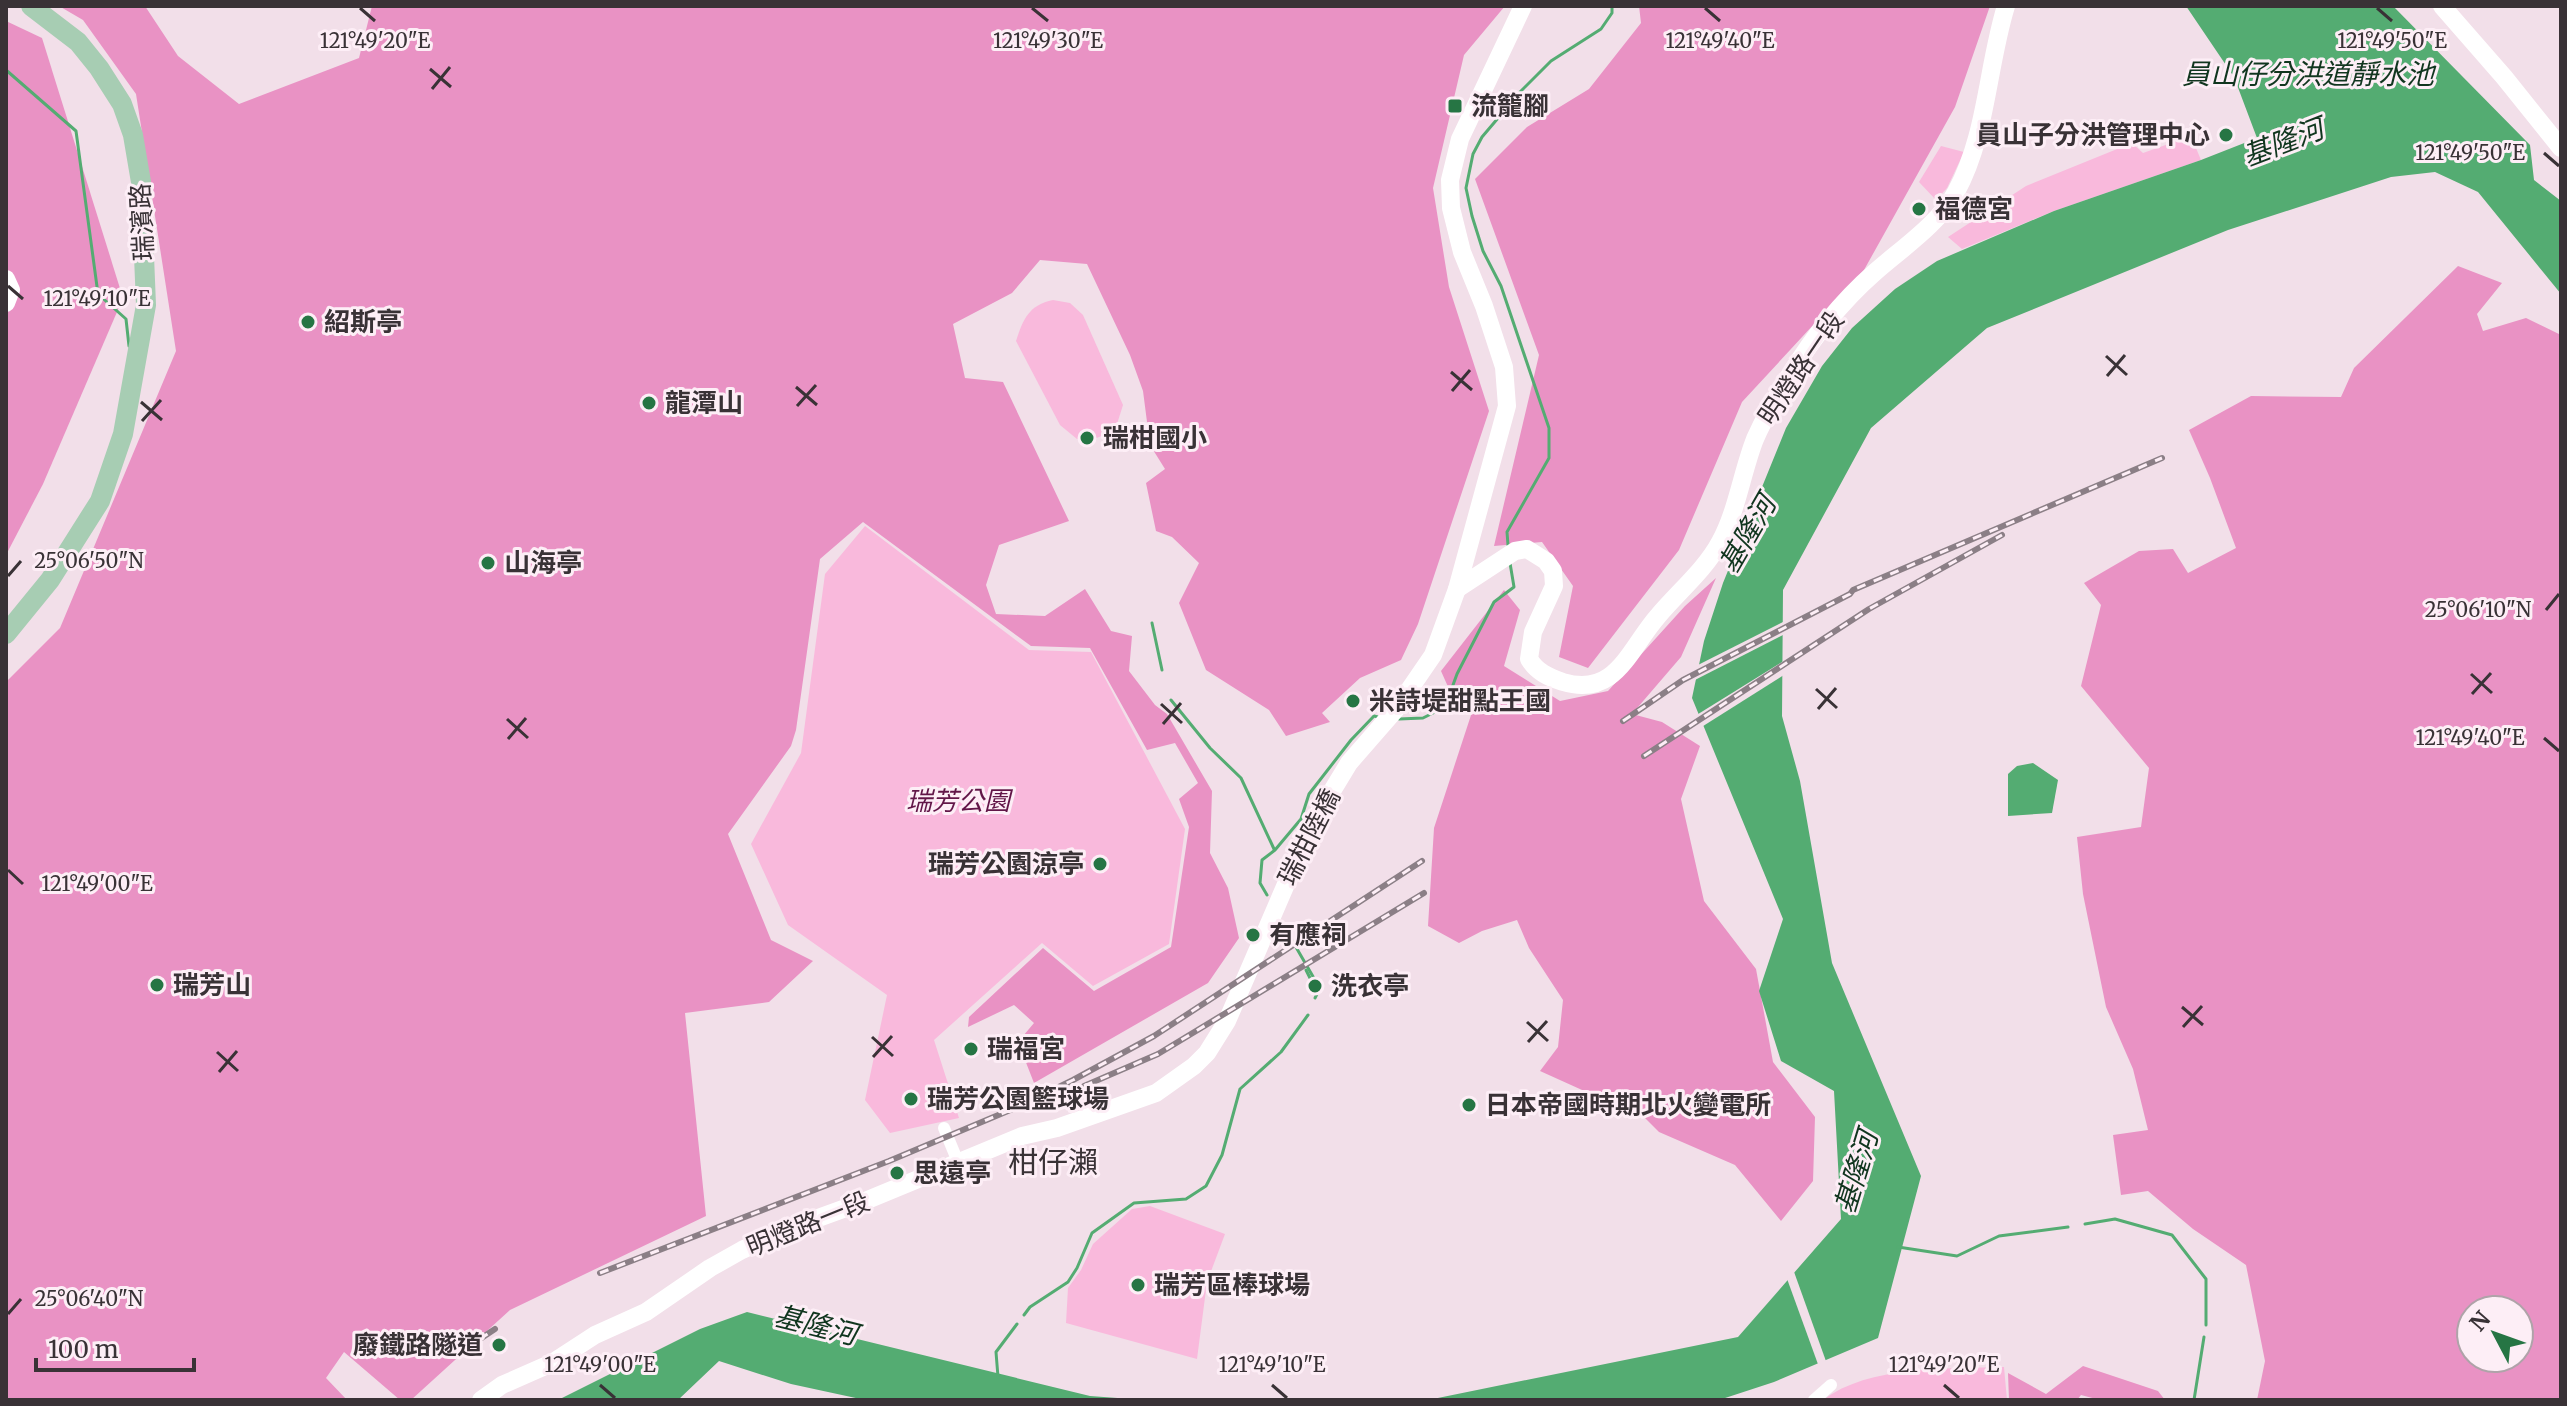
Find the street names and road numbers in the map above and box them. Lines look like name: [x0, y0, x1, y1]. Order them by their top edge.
street label: 瑞濱路: [123, 182, 160, 262]
street label: 明燈路一段: [1751, 305, 1851, 431]
street label: 瑞柑陸橋: [1270, 783, 1347, 891]
street label: 明燈路一段: [741, 1184, 874, 1263]

